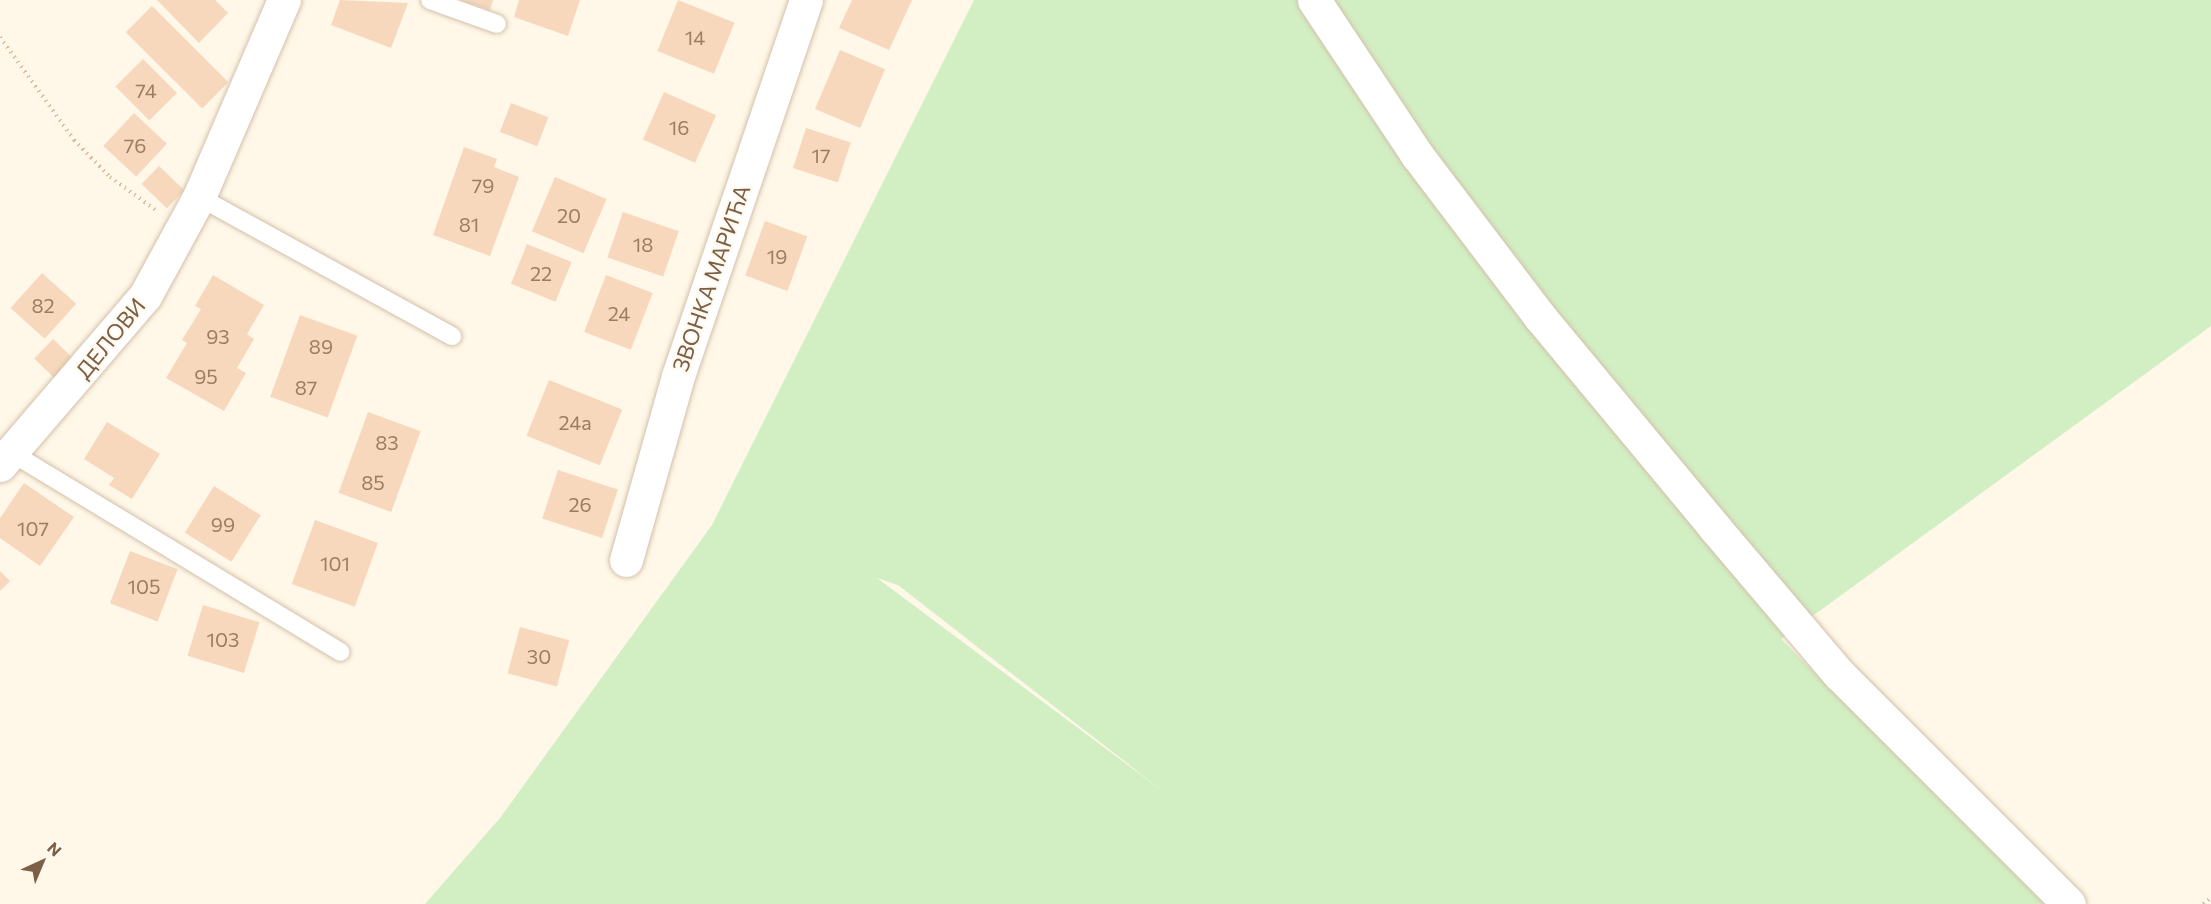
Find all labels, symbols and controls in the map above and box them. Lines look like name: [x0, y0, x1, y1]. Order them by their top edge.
house number: 14: [685, 25, 705, 49]
house number: 74: [135, 78, 157, 102]
house number: 16: [669, 115, 689, 139]
house number: 76: [124, 133, 146, 157]
house number: 17: [811, 143, 831, 167]
house number: 79: [472, 173, 494, 197]
street label: ЗВОНКА МАРИЋА: [667, 181, 755, 375]
house number: 20: [557, 203, 581, 227]
house number: 81: [459, 212, 479, 236]
house number: 18: [633, 232, 653, 256]
house number: 19: [767, 244, 787, 268]
house number: 22: [530, 261, 552, 285]
house number: 82: [31, 293, 55, 317]
street label: ДЕЛОВИ: [70, 293, 150, 383]
house number: 24: [608, 301, 630, 325]
house number: 93: [206, 324, 230, 348]
house number: 89: [309, 334, 333, 358]
house number: 95: [194, 364, 218, 388]
house number: 87: [295, 375, 317, 399]
house number: 24a: [558, 410, 592, 434]
house number: 83: [375, 430, 399, 454]
house number: 85: [361, 470, 385, 494]
house number: 26: [568, 492, 592, 516]
house number: 99: [211, 512, 235, 536]
house number: 107: [17, 516, 49, 540]
house number: 101: [320, 551, 350, 575]
house number: 105: [127, 574, 161, 598]
house number: 103: [207, 627, 239, 651]
house number: 30: [527, 644, 551, 668]
north arrow: [12, 832, 72, 892]
text: N: [44, 838, 66, 860]

